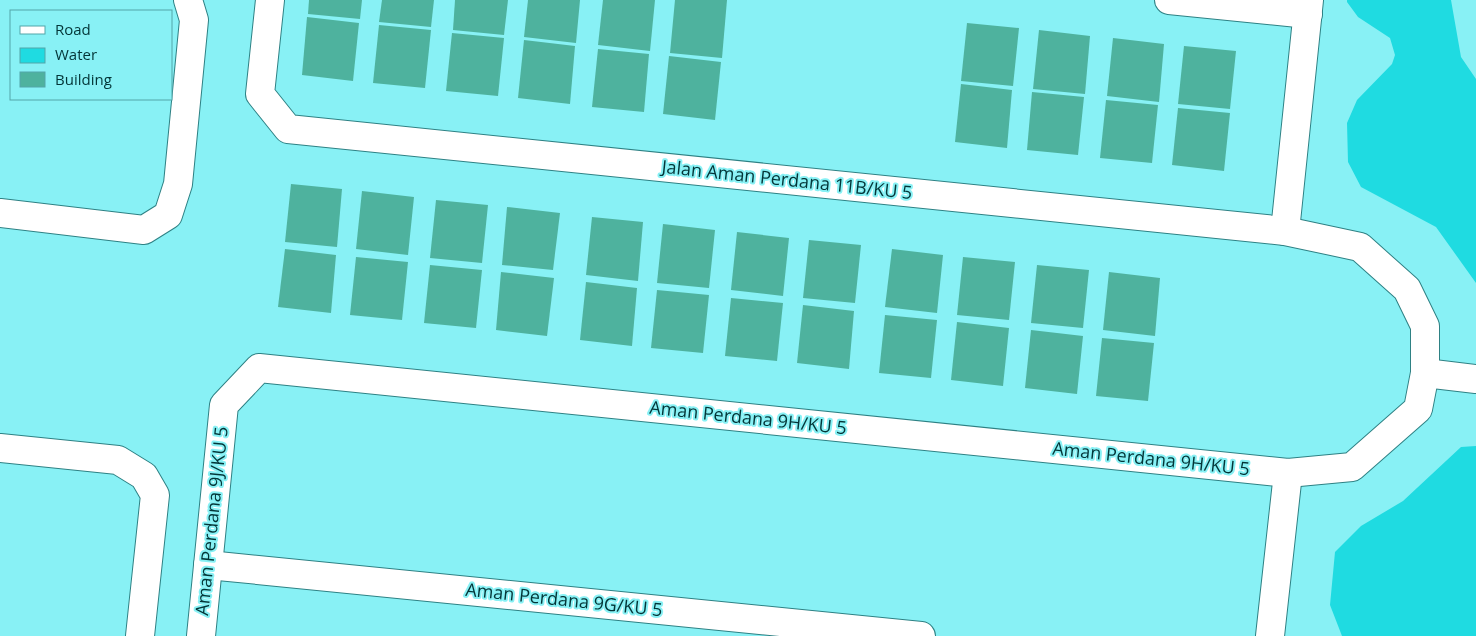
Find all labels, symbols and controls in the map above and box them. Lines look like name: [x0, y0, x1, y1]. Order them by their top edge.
legend: [10, 10, 172, 100]
text: Road: [55, 19, 91, 39]
text: Water: [55, 44, 97, 64]
text: Building: [55, 69, 112, 89]
street label: Jalan Aman Perdana 11B/KU 5: [659, 154, 914, 204]
street label: Aman Perdana 9H/KU 5: [648, 395, 848, 439]
street label: Aman Perdana 9J/KU 5: [189, 425, 233, 616]
street label: Aman Perdana 9H/KU 5: [1051, 436, 1251, 480]
street label: Aman Perdana 9G/KU 5: [464, 577, 664, 621]

